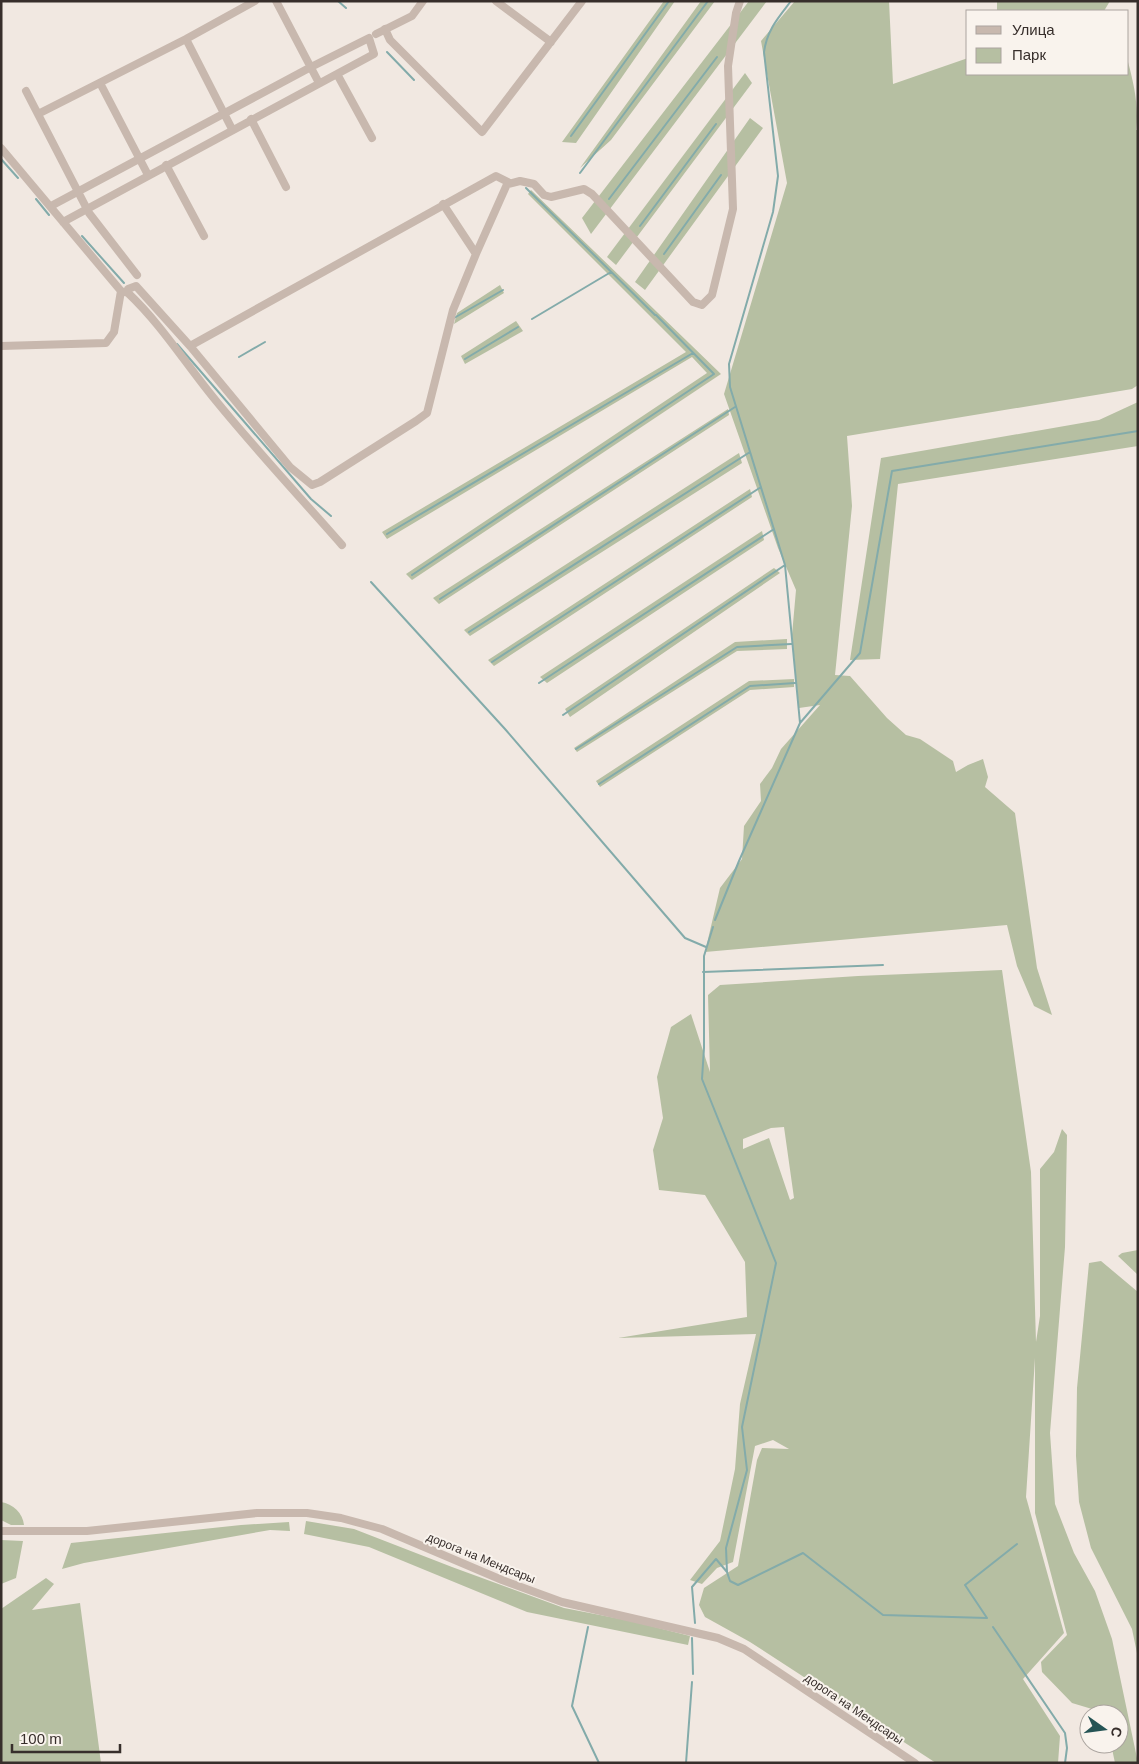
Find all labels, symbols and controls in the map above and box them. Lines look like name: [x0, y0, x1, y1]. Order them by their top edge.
legend: [966, 10, 1129, 75]
text: Улица: [1012, 21, 1055, 38]
text: Парк: [1012, 46, 1046, 63]
street label: дорога на Мендсары: [425, 1530, 537, 1586]
street label: дорога на Мендсары: [802, 1671, 906, 1747]
north arrow: [1079, 1704, 1129, 1754]
scale bar: [12, 1722, 120, 1754]
text: С: [1108, 1725, 1126, 1739]
text: 100 m: [20, 1730, 62, 1747]

